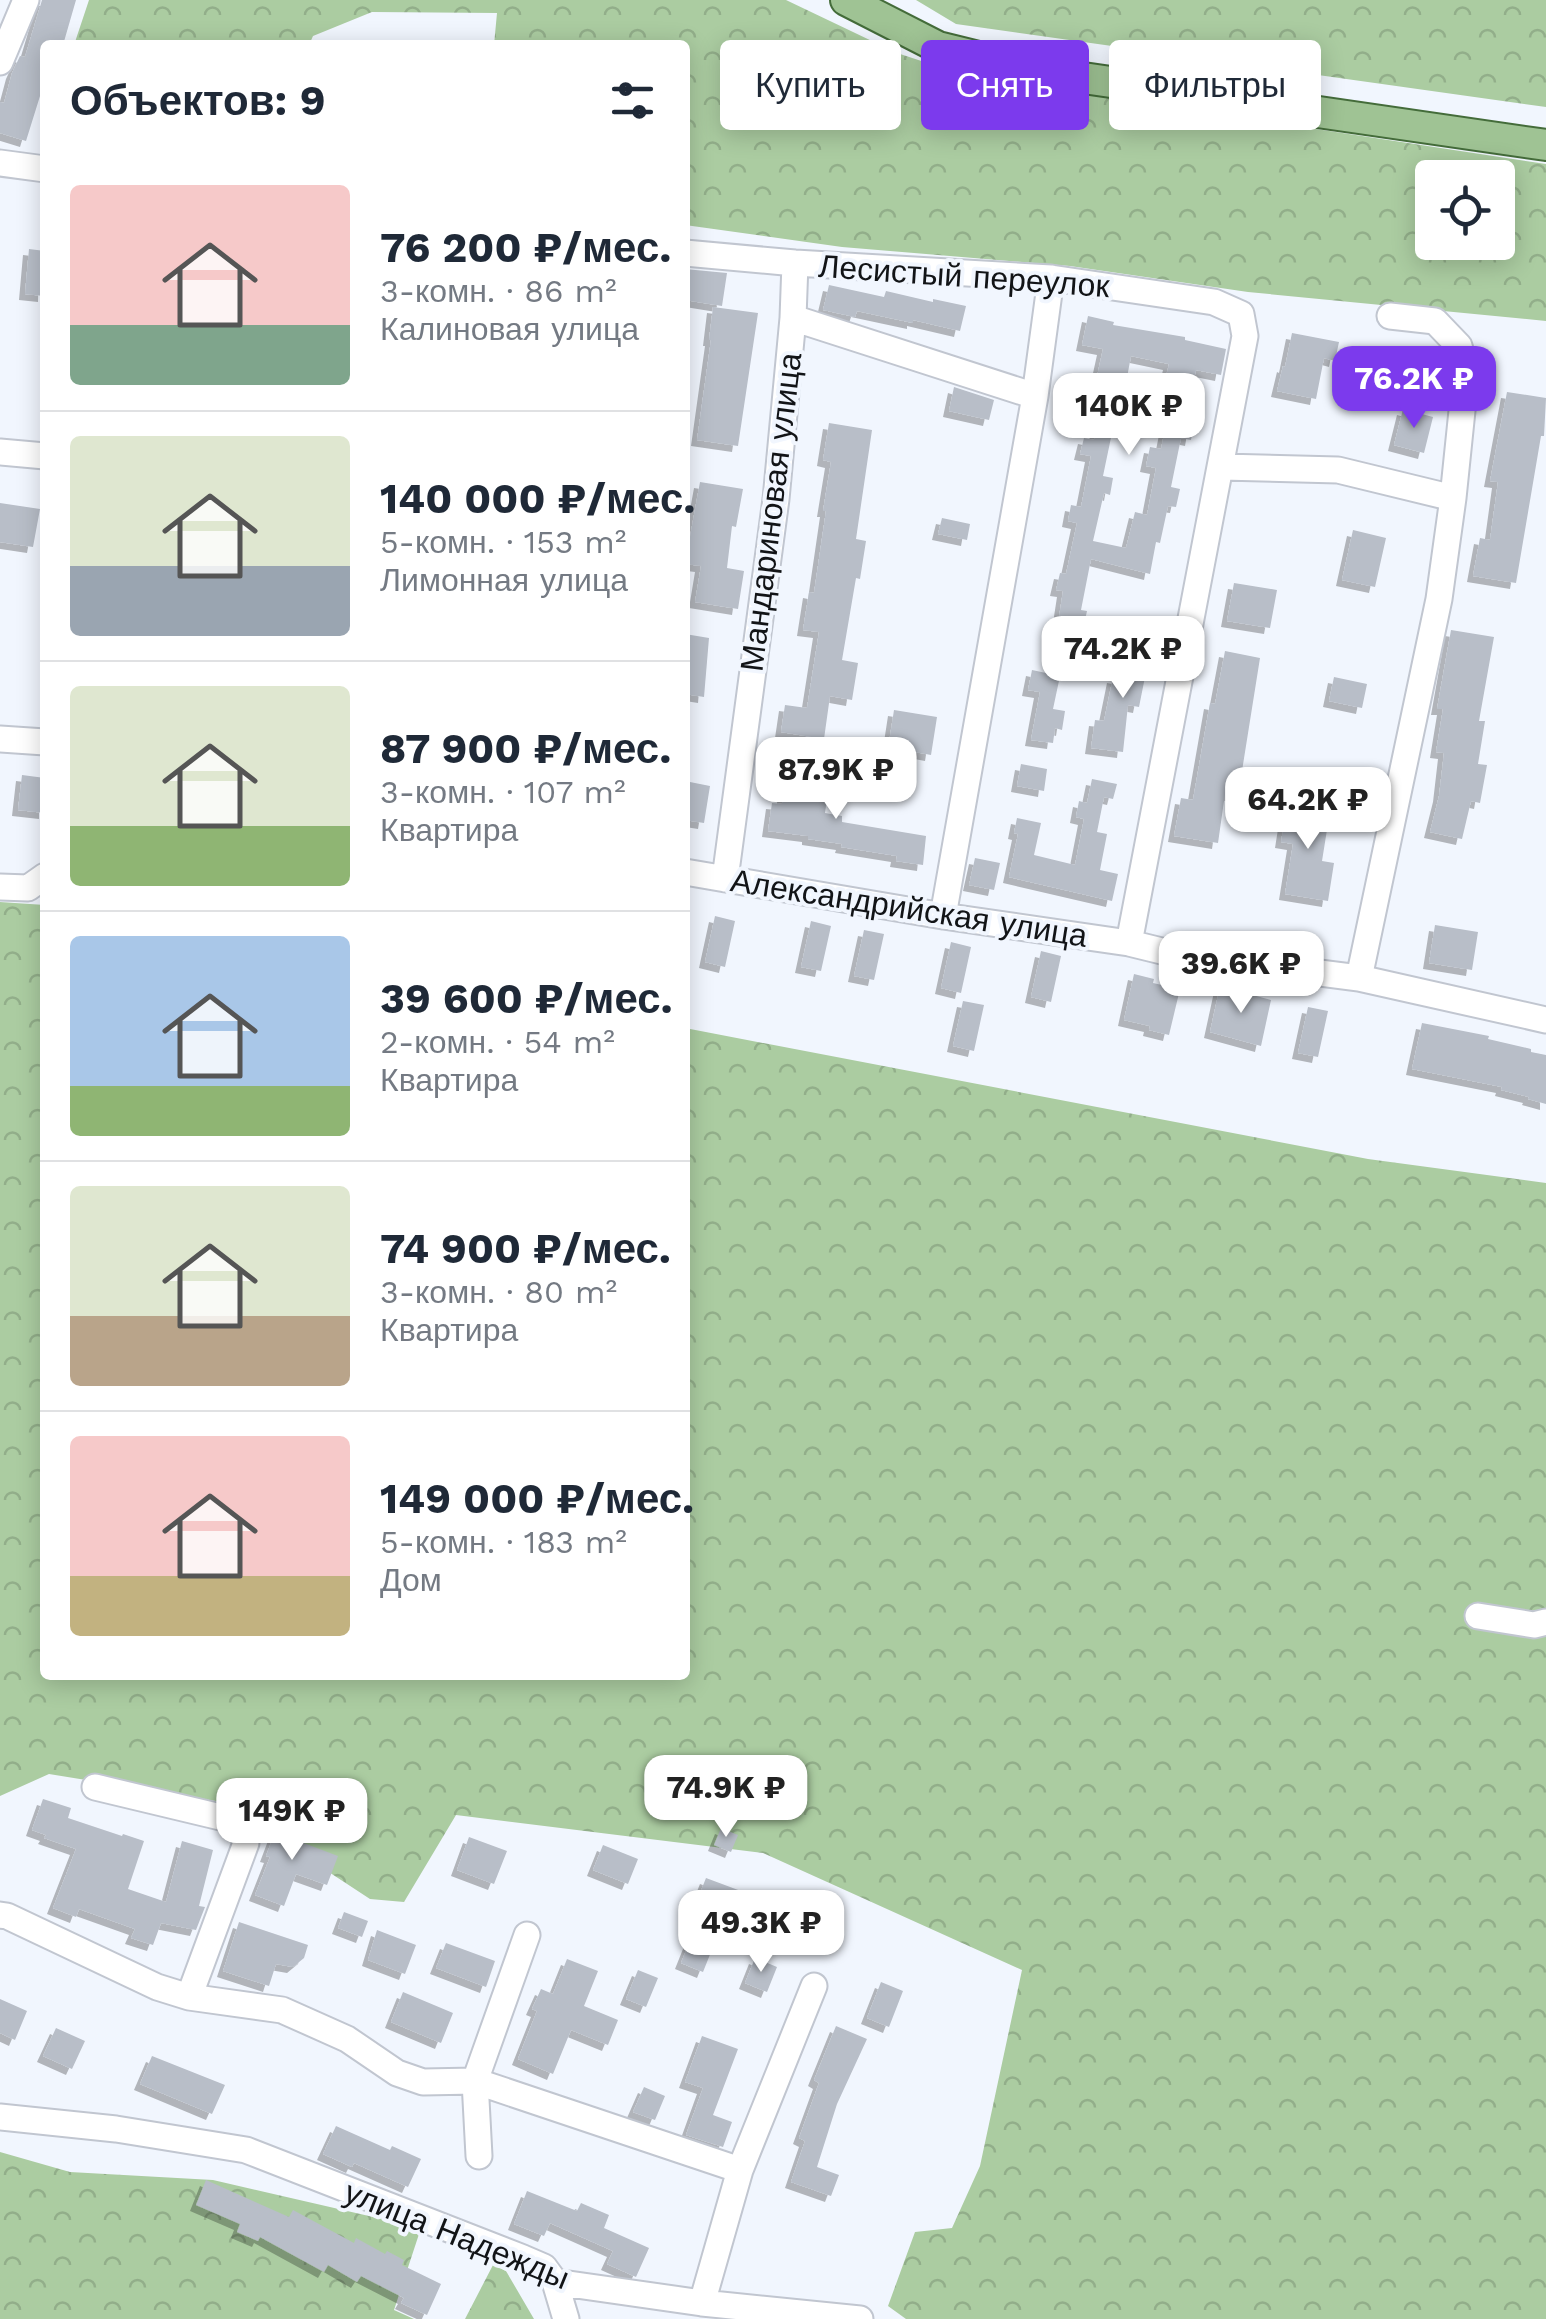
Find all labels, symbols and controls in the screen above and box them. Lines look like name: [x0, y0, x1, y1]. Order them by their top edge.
chip: Купить: [720, 40, 901, 130]
chip: Снять: [921, 40, 1089, 130]
chip: Фильтры: [1109, 40, 1321, 130]
icon: filters: [605, 73, 660, 128]
text: Объектов: 9: [70, 76, 326, 125]
map controls: [1415, 160, 1515, 260]
button: locate: [1415, 160, 1515, 260]
text: 76 200 ₽/мес.: [380, 223, 671, 272]
icon: home: [150, 225, 270, 345]
street label: Лесистый переулок: [817, 247, 1112, 305]
text: 3-комн. · 86 m²: [380, 272, 617, 310]
text: Калиновая улица: [380, 310, 639, 348]
pin: 76.2K ₽: [1322, 346, 1506, 431]
street label: Мандариновая улица: [733, 350, 809, 673]
text: 76.2K ₽: [1354, 359, 1474, 397]
pin: 140K ₽: [1048, 373, 1210, 458]
text: 140K ₽: [1075, 386, 1183, 424]
text: 140 000 ₽/мес.: [380, 474, 695, 523]
icon: home: [150, 476, 270, 596]
text: 5-комн. · 153 m²: [380, 523, 627, 561]
text: Лимонная улица: [380, 561, 628, 599]
pin: 74.2K ₽: [1031, 616, 1215, 701]
text: 74.2K ₽: [1064, 629, 1182, 667]
text: 87 900 ₽/мес.: [380, 724, 671, 773]
icon: home: [150, 726, 270, 846]
pin: 87.9K ₽: [744, 737, 928, 822]
text: 87.9K ₽: [778, 750, 894, 788]
pin: 64.2K ₽: [1216, 767, 1400, 852]
text: 3-комн. · 107 m²: [380, 773, 626, 811]
text: 64.2K ₽: [1247, 780, 1369, 818]
text: Квартира: [380, 811, 518, 849]
street label: Александрийская улица: [728, 861, 1090, 955]
pin: 39.6K ₽: [1149, 931, 1333, 1016]
text: 39.6K ₽: [1181, 944, 1301, 982]
text: 39 600 ₽/мес.: [380, 974, 673, 1023]
icon: home: [150, 976, 270, 1096]
text: 2-комн. · 54 m²: [380, 1023, 615, 1061]
text: Квартира: [380, 1061, 518, 1099]
text: 74 900 ₽/мес.: [380, 1224, 671, 1273]
icon: home: [150, 1226, 270, 1346]
text: 3-комн. · 80 m²: [380, 1273, 617, 1311]
text: Квартира: [380, 1311, 518, 1349]
text: 149 000 ₽/мес.: [380, 1474, 694, 1523]
icon: home: [150, 1476, 270, 1596]
text: 5-комн. · 183 m²: [380, 1523, 627, 1561]
text: Дом: [380, 1561, 442, 1599]
pin: 74.9K ₽: [634, 1755, 818, 1840]
text: 74.9K ₽: [666, 1768, 786, 1806]
pin: 149K ₽: [211, 1778, 373, 1863]
text: 149K ₽: [238, 1791, 346, 1829]
pin: 49.3K ₽: [669, 1890, 853, 1975]
text: 49.3K ₽: [700, 1903, 822, 1941]
street label: улица Надежды: [339, 2173, 575, 2297]

